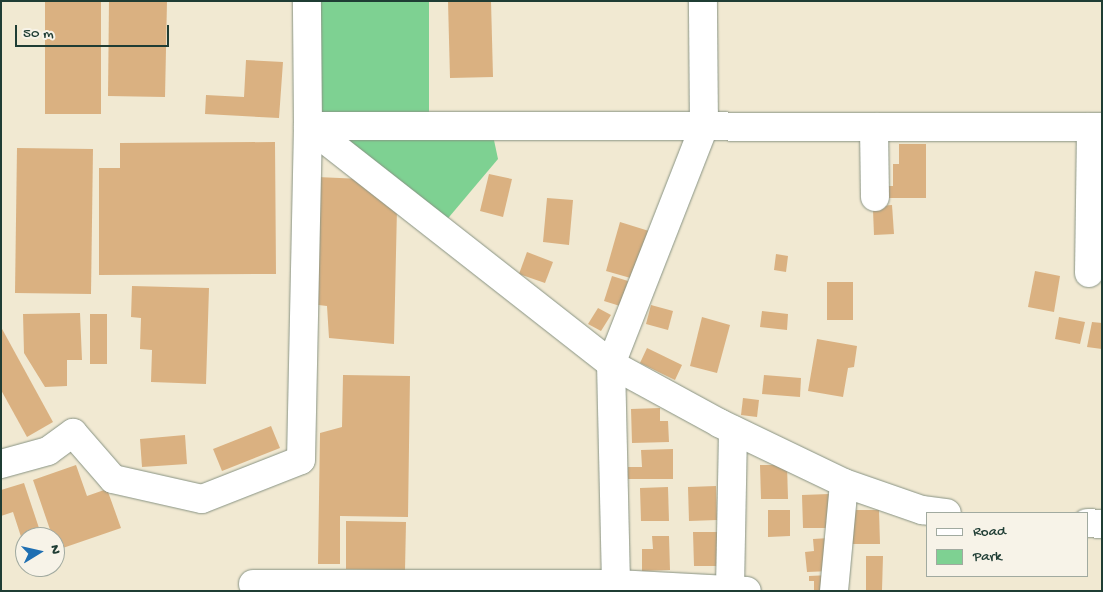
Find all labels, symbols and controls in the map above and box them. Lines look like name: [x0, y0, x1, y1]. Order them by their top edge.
scale bar: [18, 15, 171, 47]
text: 50 m: [23, 25, 54, 43]
legend: [926, 512, 1088, 577]
text: Road: [973, 523, 1006, 541]
north arrow: [15, 527, 65, 577]
text: N: [45, 544, 63, 556]
text: Park: [973, 548, 1002, 566]

